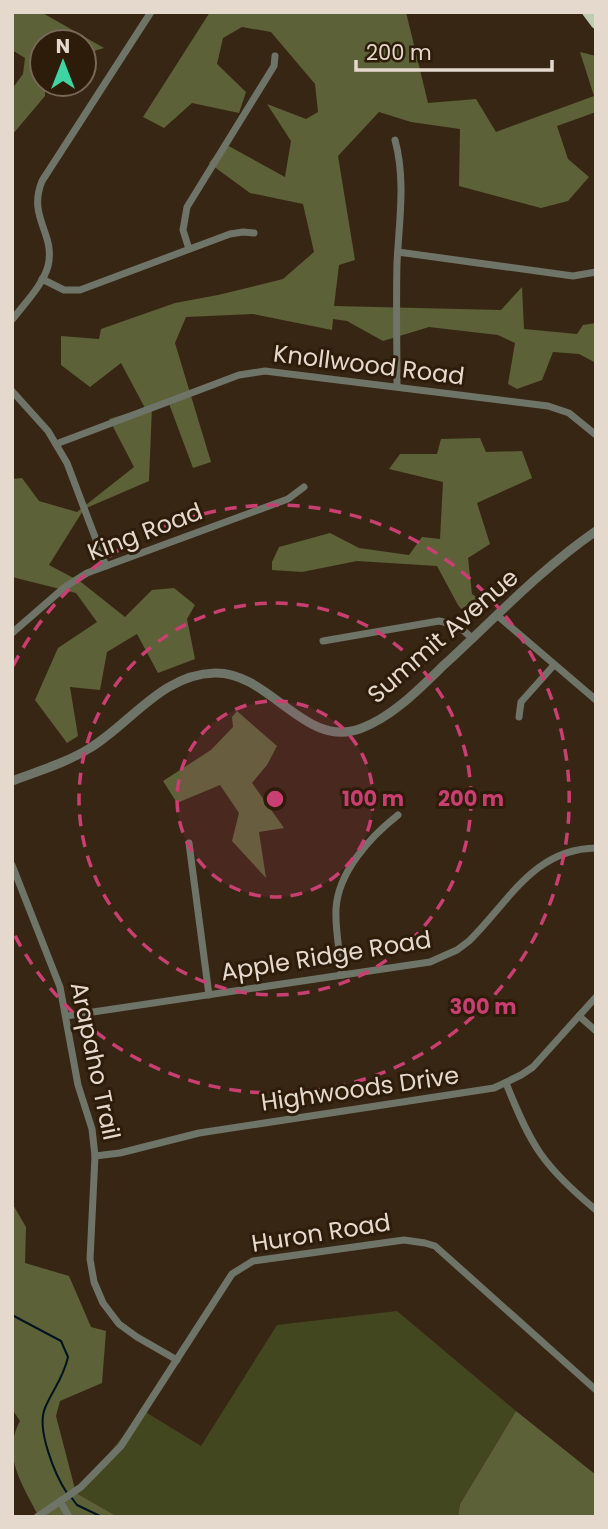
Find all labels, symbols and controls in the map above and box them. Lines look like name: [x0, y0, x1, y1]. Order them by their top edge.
north arrow: [28, 28, 98, 98]
scale bar: [356, 28, 552, 72]
text: N: [56, 33, 70, 60]
text: 200 m: [366, 38, 432, 67]
street label: Knollwood Road: [272, 336, 467, 393]
street label: King Road: [83, 495, 207, 569]
street label: Summit Avenue: [360, 561, 525, 710]
text: 100 m: [342, 784, 404, 813]
text: 200 m: [438, 784, 504, 813]
centre of rings: [263, 787, 287, 811]
street label: Apple Ridge Road: [218, 923, 433, 988]
street label: Arapaho Trail: [63, 979, 128, 1143]
text: 300 m: [450, 992, 516, 1021]
street label: Highwoods Drive: [259, 1058, 461, 1119]
street label: Huron Road: [249, 1205, 393, 1260]

